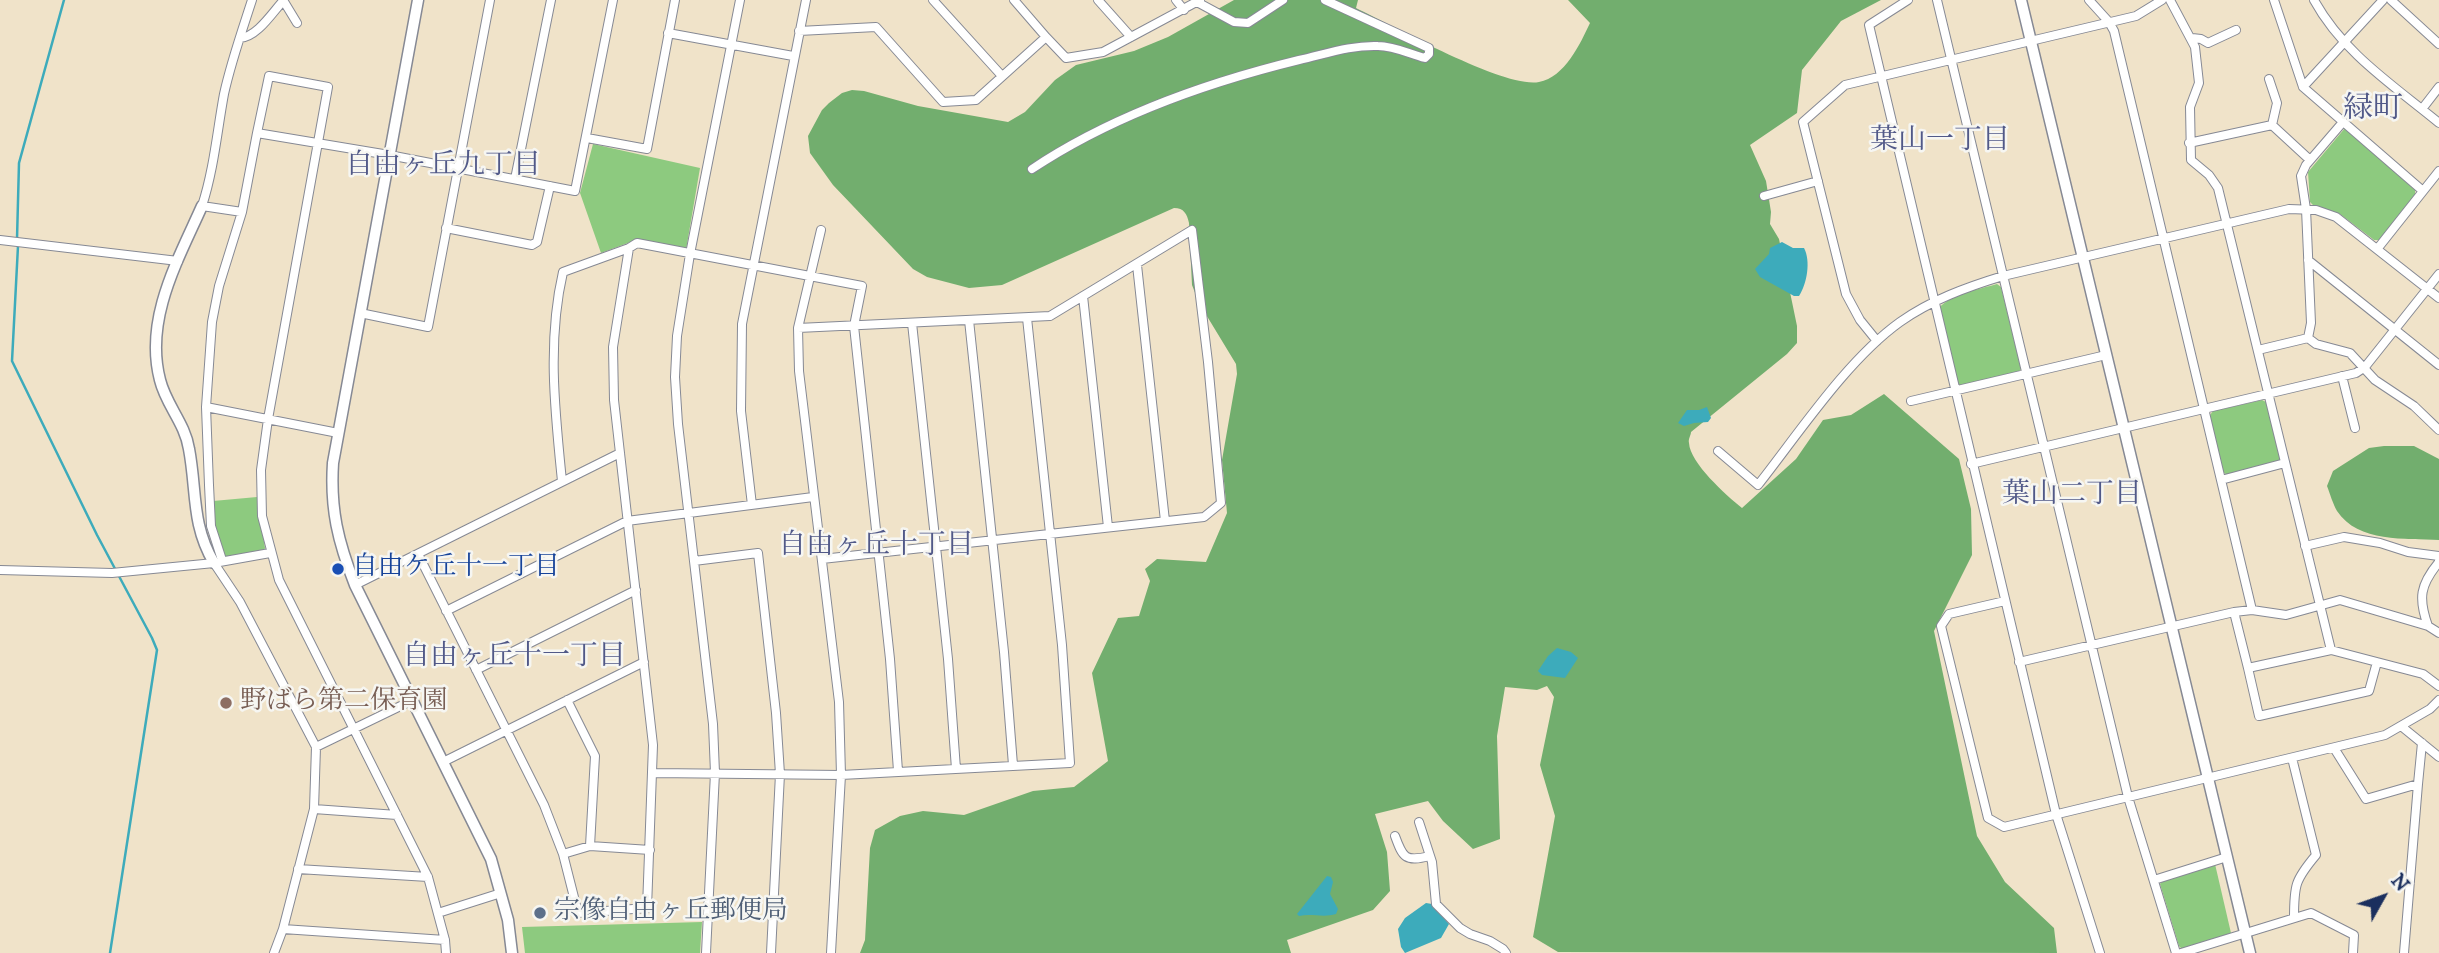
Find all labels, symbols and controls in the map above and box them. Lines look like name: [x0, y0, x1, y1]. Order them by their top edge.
district label: 緑町: [2343, 93, 2403, 129]
district label: 葉山一丁目: [1870, 125, 2010, 159]
district label: 自由ヶ丘九丁目: [345, 150, 541, 184]
district label: 葉山二丁目: [2002, 479, 2142, 513]
district label: 自由ヶ丘十丁目: [778, 530, 974, 564]
place label: 自由ケ丘十一丁目: [352, 553, 560, 585]
marker: 自由ケ丘十一丁目: [330, 561, 346, 577]
district label: 自由ヶ丘十一丁目: [402, 641, 626, 675]
place label: 野ばら第二保育園: [240, 687, 448, 719]
marker: 野ばら第二保育園: [218, 695, 234, 711]
north arrow: [2348, 862, 2418, 932]
text: N: [2386, 870, 2413, 897]
place label: 宗像自由ヶ丘郵便局: [554, 897, 788, 929]
marker: 宗像自由ヶ丘郵便局: [532, 905, 548, 921]

